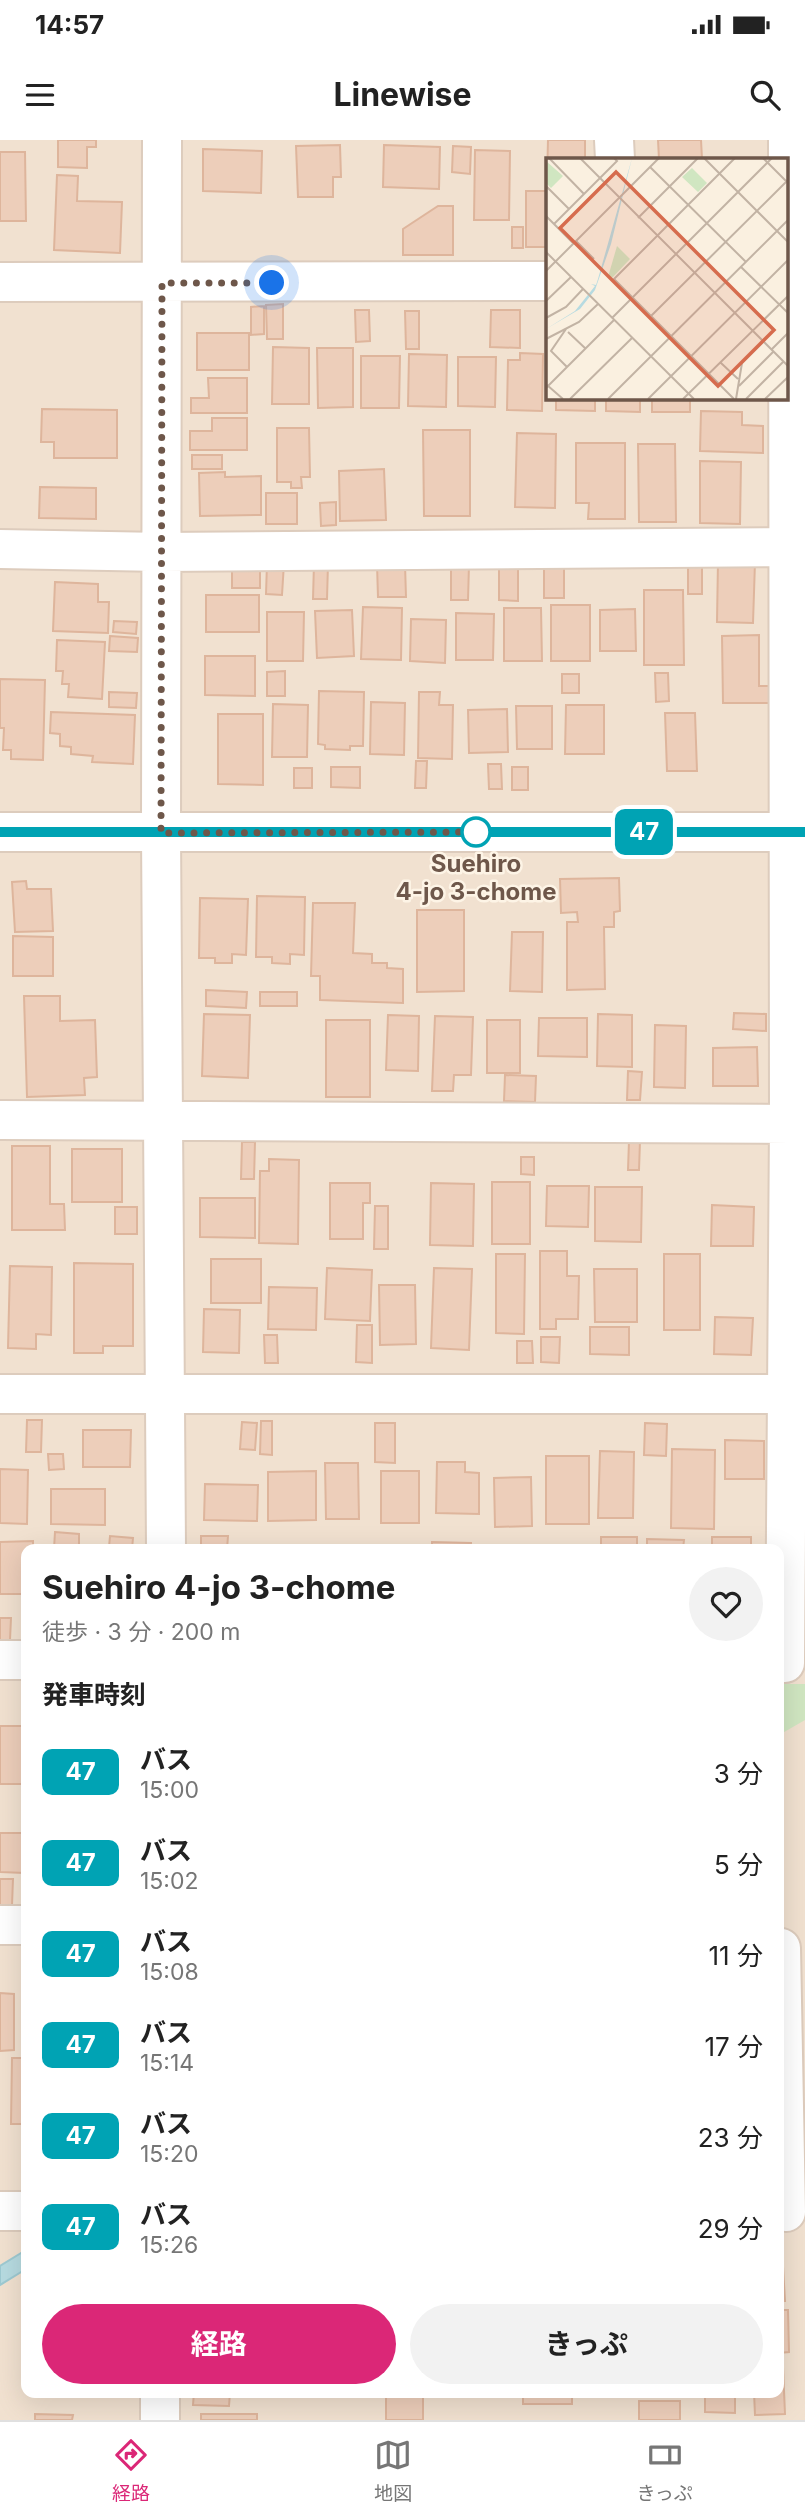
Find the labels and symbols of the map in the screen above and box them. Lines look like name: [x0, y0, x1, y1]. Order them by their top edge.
inset map: [546, 158, 788, 399]
your location: [254, 265, 289, 300]
line badge: 47: [612, 809, 676, 855]
marker: Suehiro 4-jo 3-chome: [461, 817, 491, 847]
place label: Suehiro 4-jo 3-chome: [395, 849, 557, 906]

